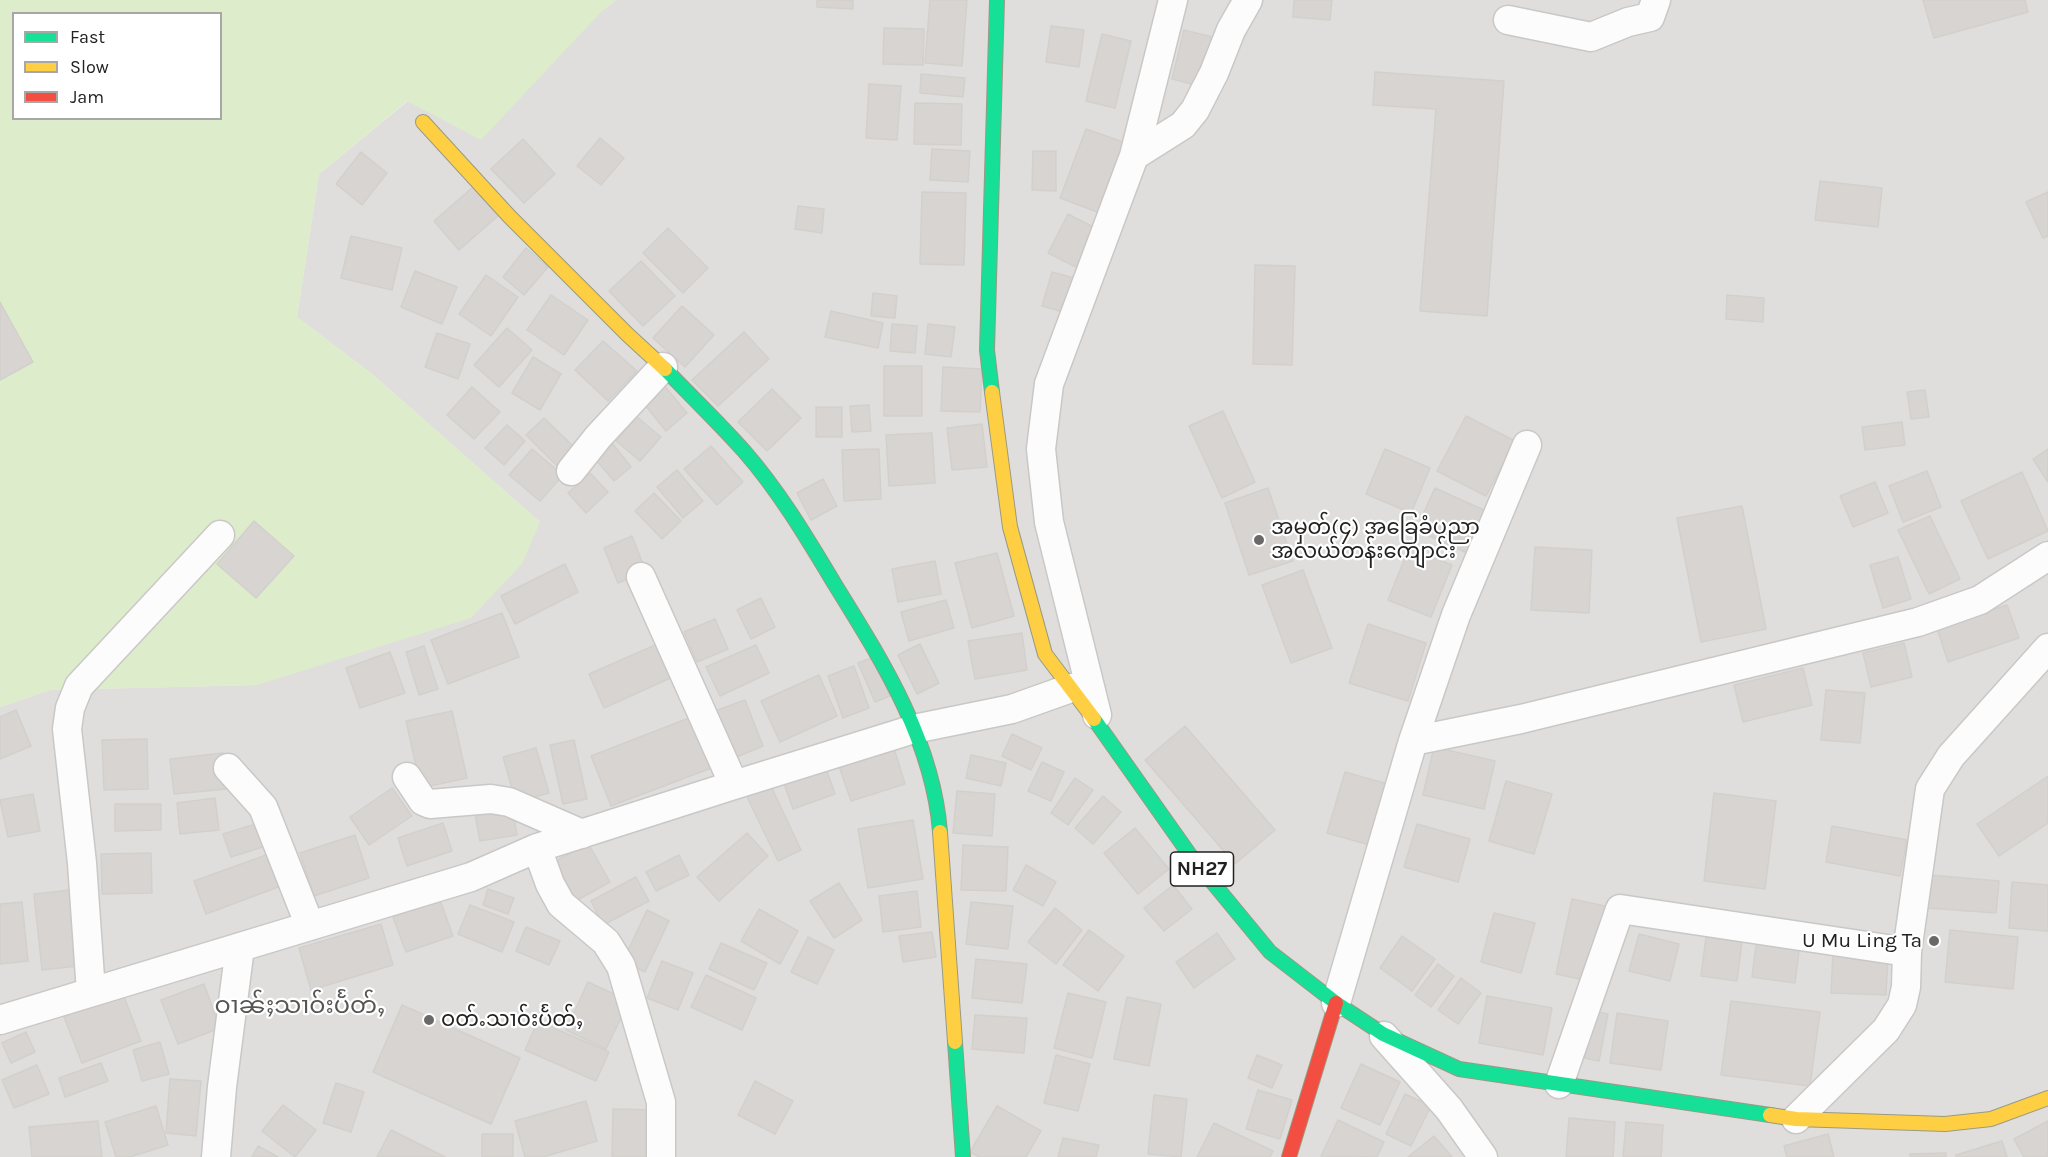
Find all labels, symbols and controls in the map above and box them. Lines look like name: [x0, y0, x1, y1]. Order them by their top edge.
legend: [12, 12, 222, 120]
text: Fast: [70, 26, 105, 48]
text: Slow: [70, 56, 109, 78]
text: Jam: [70, 86, 104, 108]
place label: အမှတ်(၄) အခြေခံပညာ အလယ်တန်းကျောင်း: [1271, 515, 1480, 565]
marker: အမှတ်(၄) အခြေခံပညာ အလယ်တန်းကျောင်း: [1252, 533, 1266, 547]
road number: NH27: [1170, 852, 1234, 886]
place label: U Mu Ling Ta: [1802, 928, 1922, 954]
marker: U Mu Ling Ta: [1927, 934, 1941, 948]
district label: ဝၢၼ်ႈသၢဝ်းပႅတ်ႇ: [215, 992, 385, 1020]
place label: ဝတ်ႉသၢဝ်းပႅတ်ႇ: [441, 1007, 583, 1033]
marker: ဝတ်ႉသၢဝ်းပႅတ်ႇ: [422, 1013, 436, 1027]

